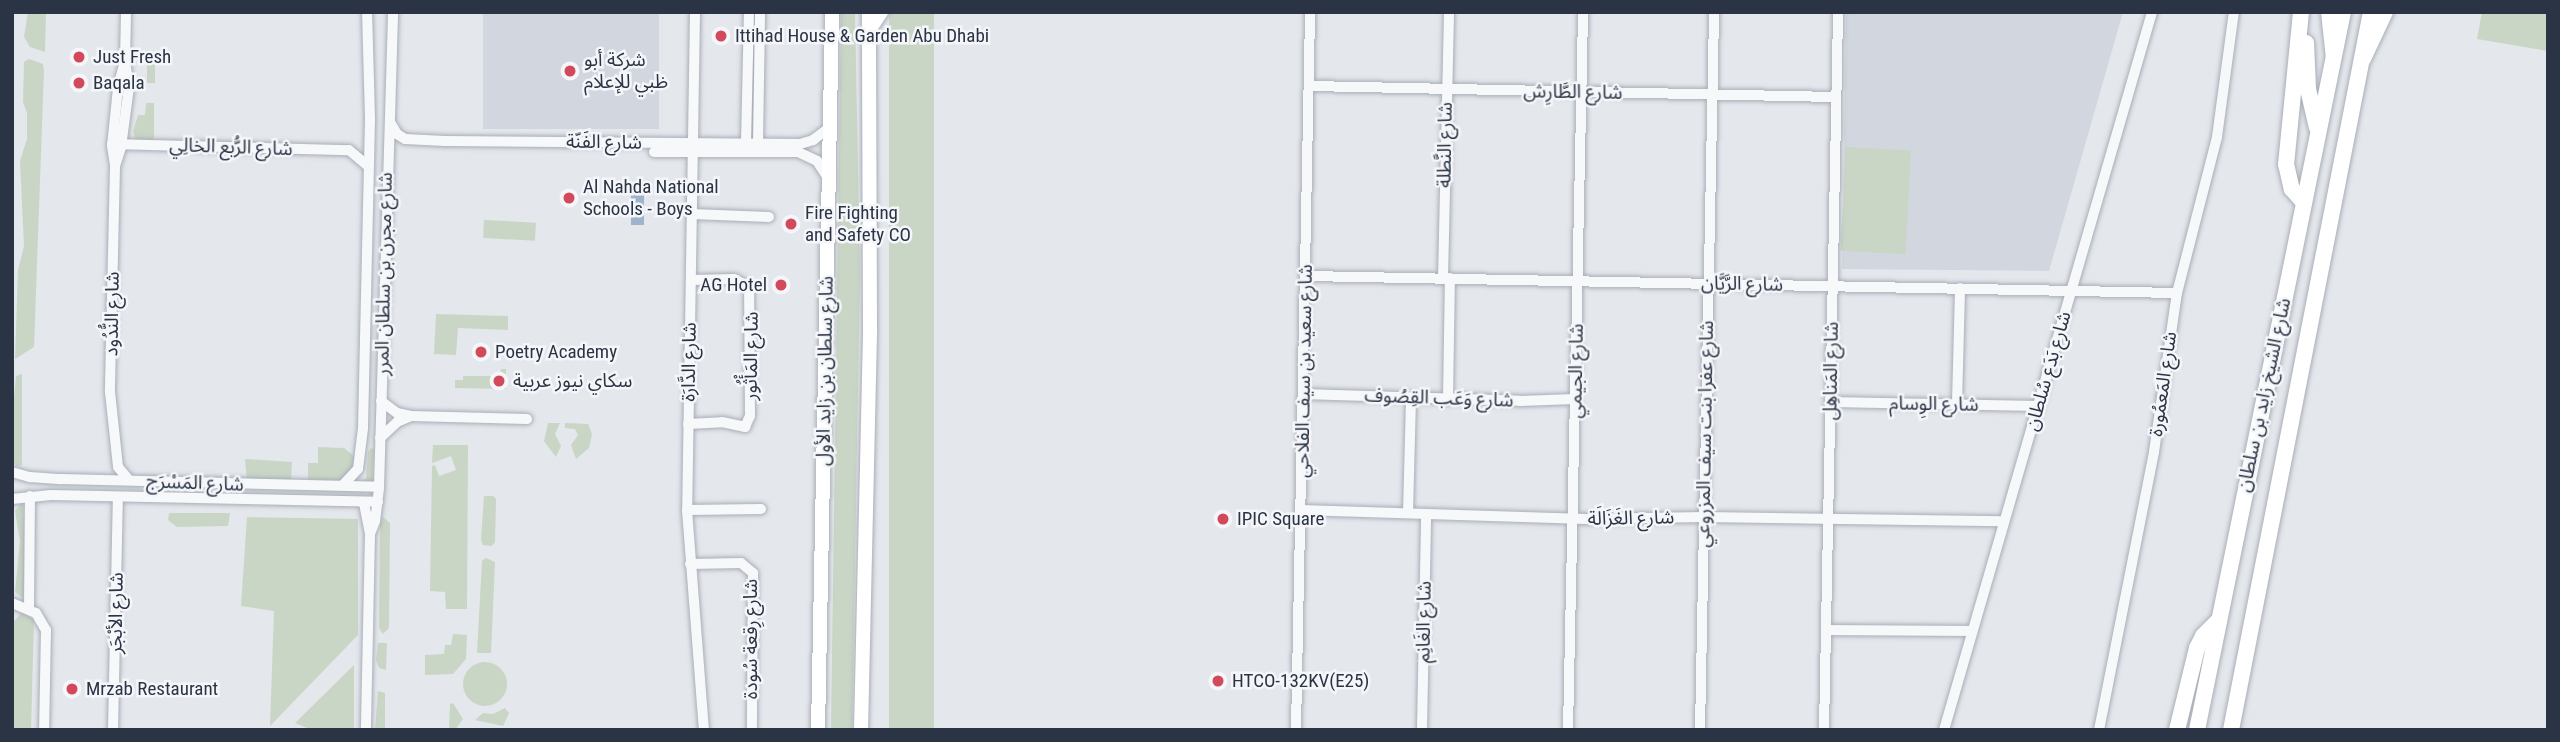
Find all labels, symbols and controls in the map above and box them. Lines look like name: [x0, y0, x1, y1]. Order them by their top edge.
place label: Ittihad House & Garden Abu Dhabi: [735, 25, 989, 47]
marker: Ittihad House & Garden Abu Dhabi: [713, 28, 729, 44]
place label: Just Fresh: [93, 46, 171, 68]
marker: Just Fresh: [71, 49, 87, 65]
place label: شركة أبو ظبي للإعلام: [584, 49, 668, 93]
marker: شركة أبو ظبي للإعلام: [562, 63, 578, 79]
place label: Baqala: [93, 72, 145, 94]
marker: Baqala: [71, 75, 87, 91]
street label: شارع الطَّارِش: [1523, 80, 1623, 104]
street label: شارع النَّطلة: [1433, 102, 1457, 188]
street label: شارع الفَنّة: [566, 130, 642, 154]
street label: شارع الرُّبع الخالِي: [169, 133, 293, 161]
street label: شارع مجرن بن سلطان المرر: [371, 172, 397, 376]
place label: Al Nahda National Schools - Boys: [583, 176, 719, 220]
marker: Al Nahda National Schools - Boys: [561, 190, 577, 206]
place label: Fire Fighting and Safety CO: [805, 202, 911, 246]
marker: Fire Fighting and Safety CO: [783, 216, 799, 232]
street label: شارع سعيد بن سيف الفلاحي: [1291, 264, 1317, 478]
street label: شارع النُّدُود: [100, 271, 124, 357]
street label: شارع الرَّيَّان: [1701, 272, 1783, 296]
place label: AG Hotel: [700, 274, 767, 296]
street label: شارع سلطان بن زايد الأول: [812, 276, 838, 466]
marker: AG Hotel: [773, 277, 789, 293]
street label: شارع الشيخ زايد بن سلطان: [2232, 296, 2296, 494]
street label: شارع بَدَع سُلطان: [2020, 309, 2076, 433]
street label: شارع المَأْثُور: [739, 311, 763, 401]
street label: شارع عفرا بنت سيف المزروعي: [1692, 320, 1718, 548]
street label: شارع المَناهِل: [1819, 321, 1843, 421]
street label: شارع الدَّارَة: [677, 322, 701, 402]
street label: شارع الجيمي: [1564, 323, 1588, 419]
street label: شارع المَعمُورة: [2144, 330, 2182, 438]
place label: Poetry Academy: [495, 341, 617, 363]
marker: Poetry Academy: [473, 344, 489, 360]
place label: سكاي نيوز عربية: [513, 370, 632, 392]
marker: سكاي نيوز عربية: [491, 373, 507, 389]
street label: شارع وَعَب القِصُوف: [1364, 384, 1514, 412]
street label: شارع الوِسام: [1889, 392, 1979, 416]
street label: شارع المَسْرَج: [146, 470, 244, 496]
street label: شارع الغَزَالَة: [1588, 506, 1674, 530]
place label: IPIC Square: [1237, 508, 1324, 530]
marker: IPIC Square: [1215, 511, 1231, 527]
street label: شارع الأبْجَر: [104, 572, 128, 654]
street label: شارع رِقعة سُودة: [740, 579, 762, 699]
street label: شارع الغَانِم: [1412, 581, 1436, 663]
place label: HTCO-132KV(E25): [1232, 670, 1369, 692]
marker: HTCO-132KV(E25): [1210, 673, 1226, 689]
place label: Mrzab Restaurant: [86, 678, 218, 700]
marker: Mrzab Restaurant: [64, 681, 80, 697]

